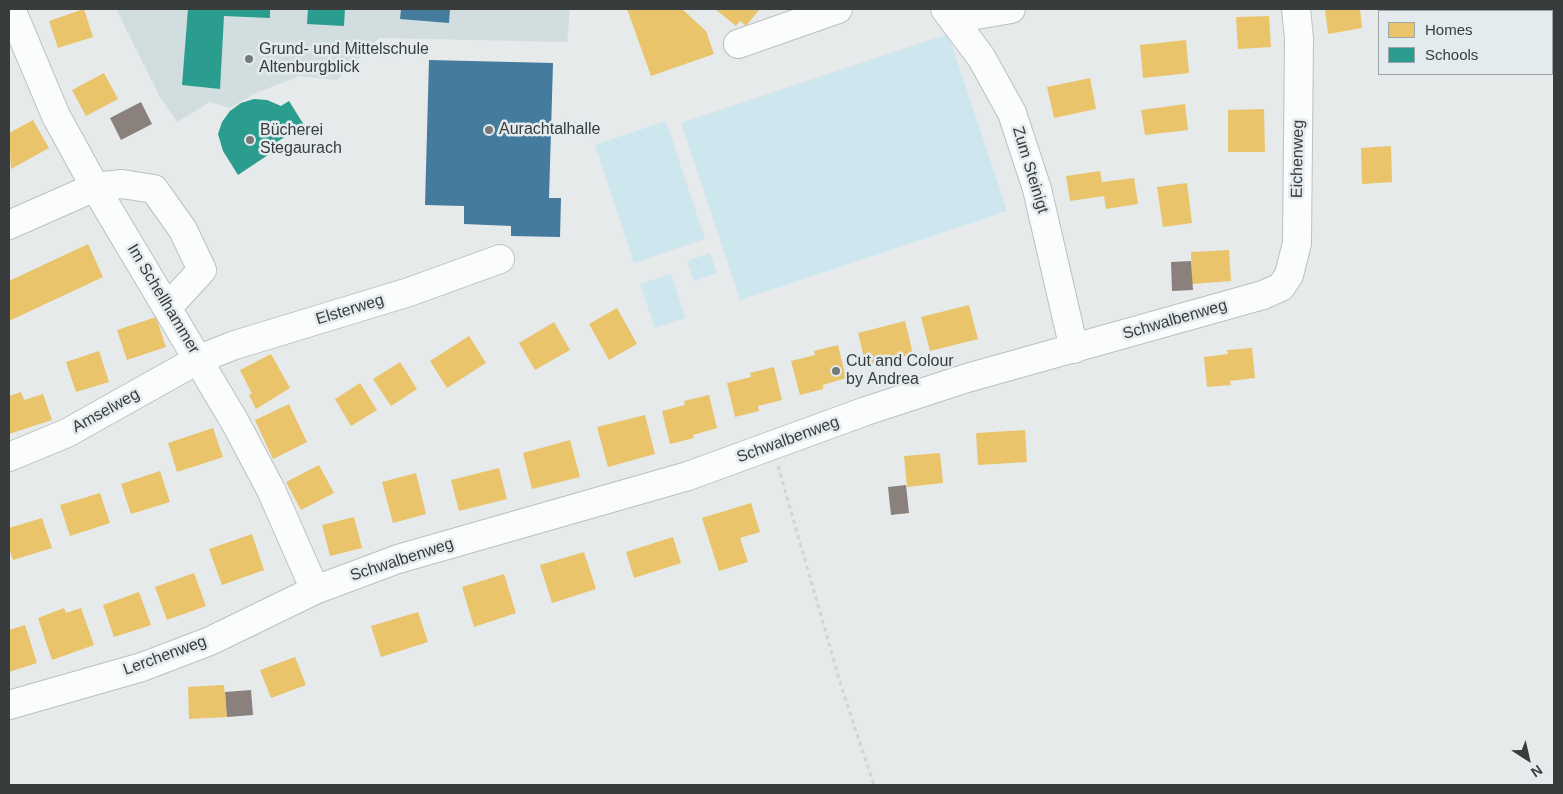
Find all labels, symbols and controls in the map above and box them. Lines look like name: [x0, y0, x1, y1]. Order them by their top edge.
legend: [1378, 10, 1553, 75]
text: Homes: [1425, 21, 1473, 38]
place label: Grund- und Mittelschule Altenburgblick: [259, 40, 429, 78]
text: Schools: [1425, 46, 1478, 63]
marker: Grund- und Mittelschule Altenburgblick: [243, 53, 255, 65]
place label: Aurachtalhalle: [499, 120, 600, 140]
street label: Eichenweg: [1288, 120, 1308, 198]
place label: Bücherei Stegaurach: [260, 121, 342, 159]
marker: Aurachtalhalle: [483, 124, 495, 136]
street label: Zum Steinigt: [1008, 124, 1052, 216]
marker: Bücherei Stegaurach: [244, 134, 256, 146]
street label: Im Schellhammer: [123, 241, 203, 357]
street label: Elsterweg: [314, 291, 386, 329]
street label: Schwalbenweg: [1121, 296, 1229, 344]
place label: Cut and Colour by Andrea: [846, 352, 954, 390]
marker: Cut and Colour by Andrea: [830, 365, 842, 377]
street label: Amselweg: [69, 385, 143, 437]
street label: Schwalbenweg: [734, 413, 842, 467]
street label: Schwalbenweg: [348, 534, 456, 586]
street label: Lerchenweg: [121, 632, 209, 680]
north arrow: [1503, 734, 1553, 784]
text: N: [1528, 762, 1545, 781]

